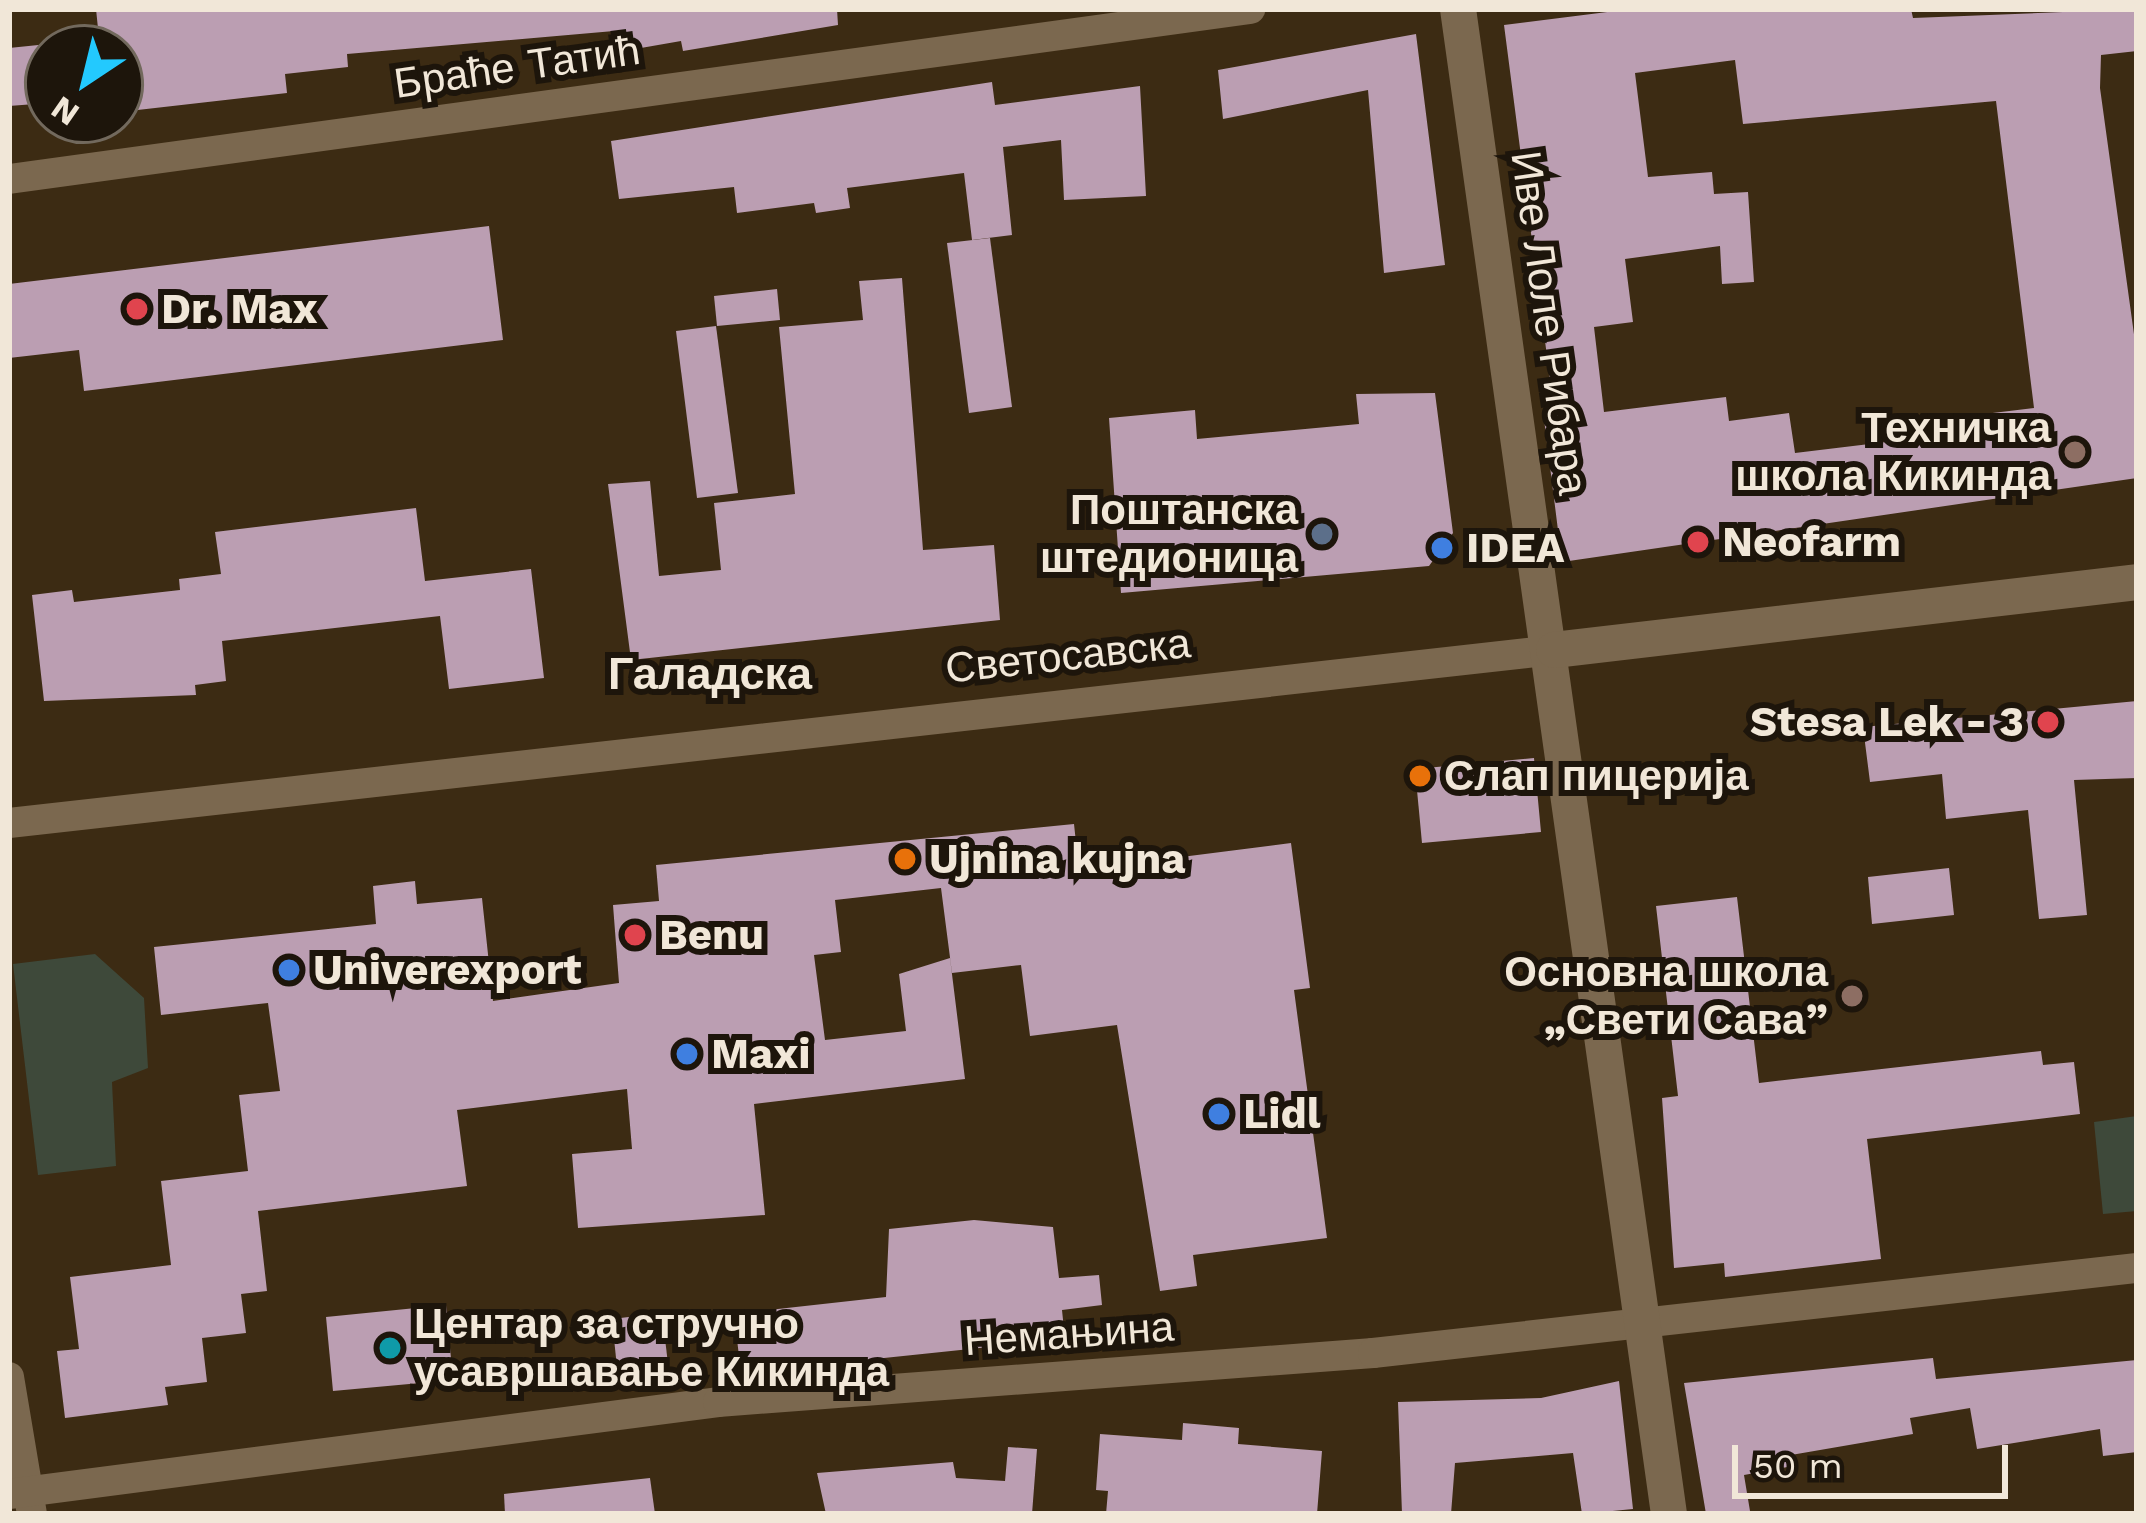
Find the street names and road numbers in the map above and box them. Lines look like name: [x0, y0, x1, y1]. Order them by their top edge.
street label: Браће Татић: [391, 25, 643, 109]
street label: Иве Лоле Рибара: [1500, 148, 1598, 498]
street label: Светосавска: [943, 618, 1193, 694]
street label: Немањина: [962, 1302, 1176, 1366]

